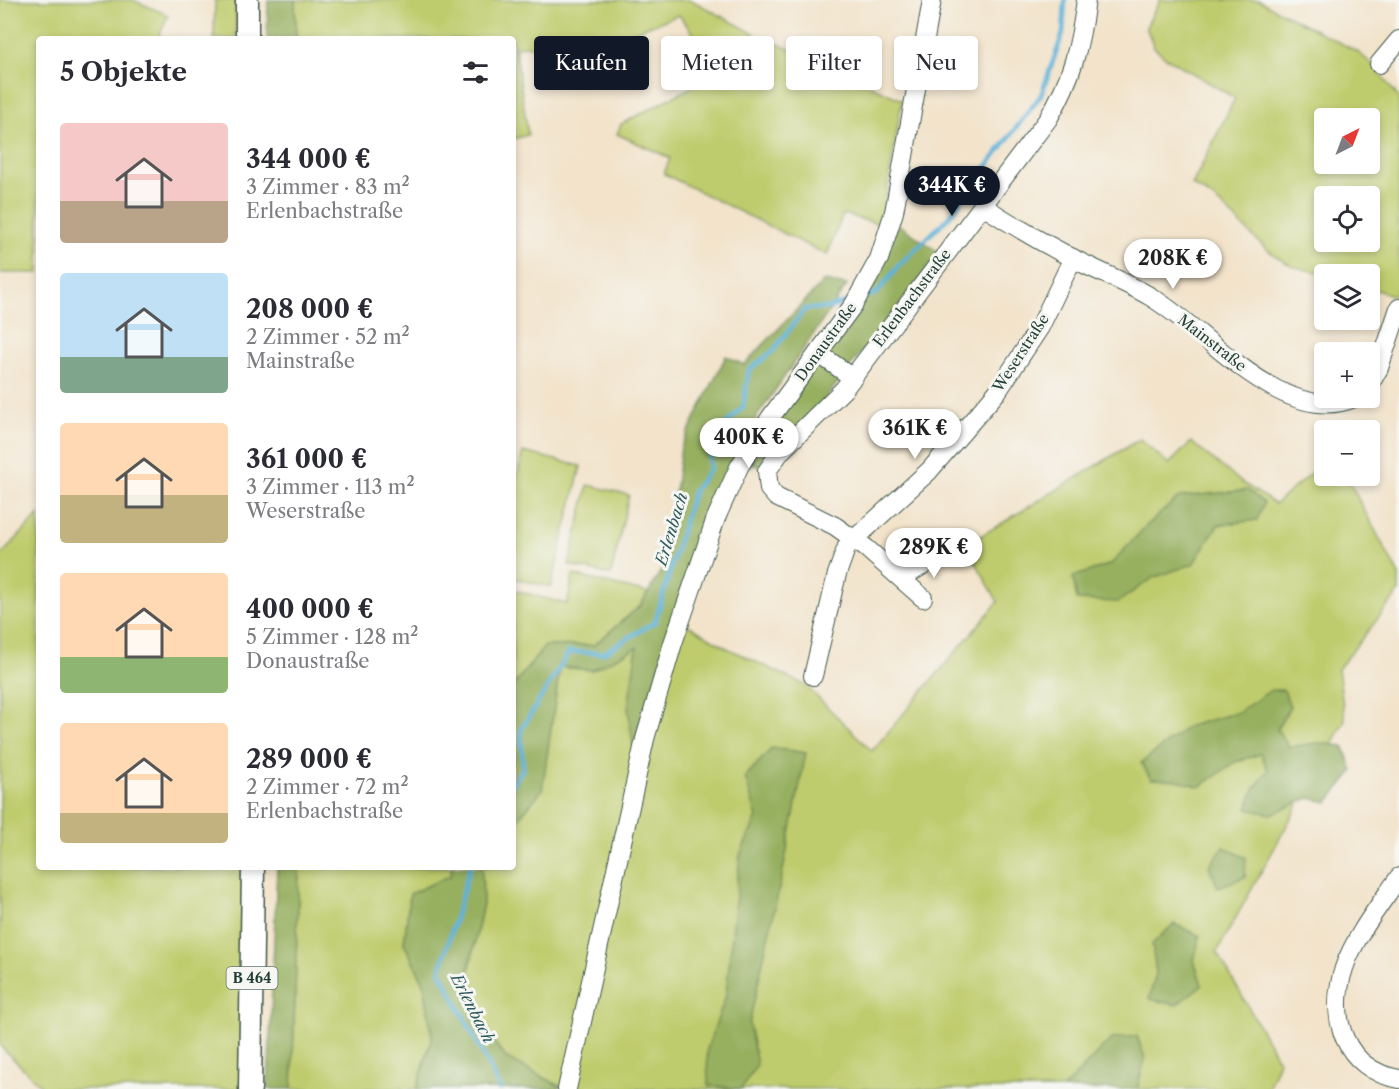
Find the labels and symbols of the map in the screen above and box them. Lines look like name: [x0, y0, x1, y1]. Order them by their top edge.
north arrow: [1314, 108, 1380, 174]
pin: 344K €: [903, 166, 1001, 217]
pin: 208K €: [1124, 239, 1222, 290]
street label: Erlenbachstraße: [869, 245, 955, 350]
street label: Donaustraße: [791, 299, 861, 385]
street label: Weserstraße: [988, 310, 1053, 396]
street label: Mainstraße: [1174, 310, 1250, 375]
pin: 361K €: [866, 409, 964, 460]
pin: 400K €: [700, 418, 798, 469]
water label: Erlenbach: [650, 490, 692, 570]
pin: 289K €: [885, 528, 983, 579]
road number: B 464: [226, 967, 278, 989]
water label: Erlenbach: [446, 968, 499, 1046]

